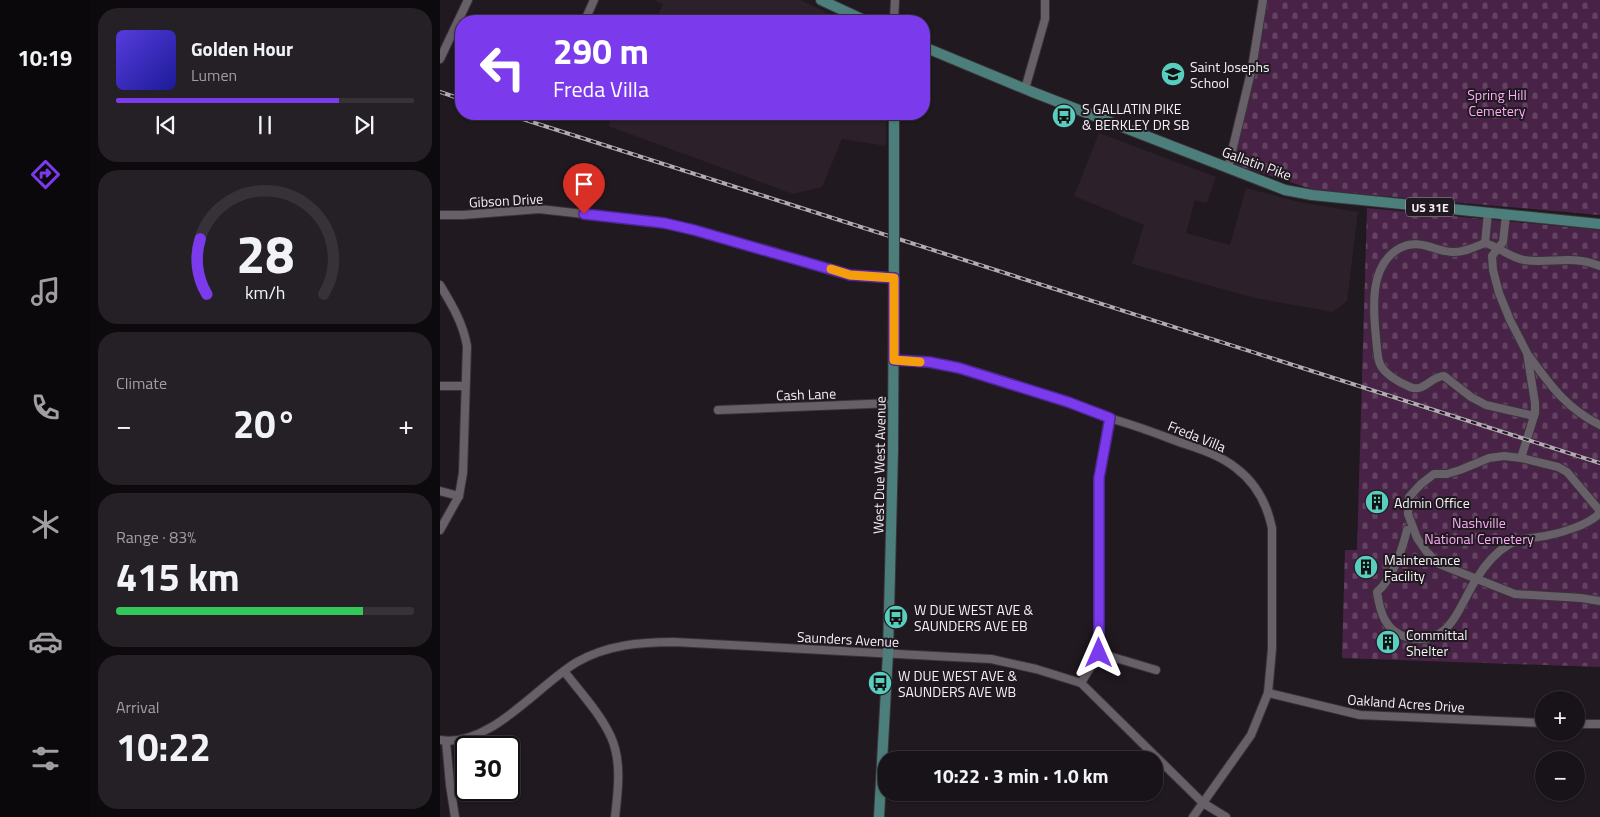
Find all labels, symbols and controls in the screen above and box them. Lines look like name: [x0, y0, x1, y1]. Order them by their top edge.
text: 290 m: [553, 24, 649, 78]
text: Golden Hour: [191, 34, 293, 63]
icon: left: [470, 35, 535, 100]
text: 10:19: [18, 41, 72, 75]
place label: Saint Josephs School: [1190, 56, 1270, 93]
school or university icon: Saint Josephs School: [1160, 61, 1186, 87]
text: Lumen: [191, 63, 237, 87]
text: Freda Villa: [553, 72, 649, 106]
park label: Spring Hill Cemetery: [1467, 84, 1527, 121]
place label: S GALLATIN PIKE & BERKLEY DR SB: [1082, 98, 1190, 135]
bus stop icon: S GALLATIN PIKE & BERKLEY DR SB: [1051, 103, 1077, 129]
icon: previous: [152, 111, 180, 139]
icon: pause: [251, 111, 279, 139]
icon: next: [350, 111, 378, 139]
street label: Gallatin Pike: [1219, 141, 1295, 185]
icon: directions: [28, 157, 63, 192]
pin: [563, 163, 605, 214]
icon: arrive: [570, 170, 598, 198]
street label: Gibson Drive: [468, 188, 544, 212]
road number: US 31E: [1406, 198, 1454, 216]
text: 28: [236, 214, 294, 293]
icon: music: [28, 274, 63, 309]
text: km/h: [245, 279, 285, 306]
text: Climate: [116, 371, 167, 395]
street label: Cash Lane: [776, 382, 836, 406]
icon: phone: [28, 390, 63, 425]
text: 20°: [233, 395, 297, 453]
street label: West Due West Avenue: [867, 396, 891, 534]
text: −: [116, 403, 132, 446]
text: +: [398, 403, 414, 446]
street label: Freda Villa: [1165, 415, 1229, 457]
building icon: Admin Office: [1364, 489, 1390, 515]
place label: Admin Office: [1394, 492, 1470, 513]
icon: climate: [28, 507, 63, 542]
park label: Nashville National Cemetery: [1424, 512, 1534, 549]
text: Range · 83%: [116, 525, 196, 549]
text: 415 km: [116, 548, 240, 606]
place label: Maintenance Facility: [1384, 549, 1460, 586]
building icon: Maintenance Facility: [1353, 554, 1379, 580]
place label: W DUE WEST AVE & SAUNDERS AVE EB: [914, 599, 1033, 636]
bus stop icon: W DUE WEST AVE & SAUNDERS AVE EB: [883, 604, 909, 630]
icon: car: [28, 624, 63, 659]
place label: Committal Shelter: [1406, 624, 1467, 661]
street label: Saunders Avenue: [796, 626, 900, 652]
position arrow: [1072, 626, 1124, 678]
building icon: Committal Shelter: [1375, 629, 1401, 655]
place label: W DUE WEST AVE & SAUNDERS AVE WB: [898, 665, 1017, 702]
bus stop icon: W DUE WEST AVE & SAUNDERS AVE WB: [867, 670, 893, 696]
street label: Oakland Acres Drive: [1347, 688, 1465, 718]
map controls: [1535, 691, 1585, 801]
button: +: [1535, 691, 1585, 741]
text: Arrival: [116, 695, 159, 719]
text: 10:22: [116, 718, 211, 776]
speed limit sign: 30: [455, 736, 520, 801]
icon: filters: [28, 741, 63, 776]
button: −: [1535, 751, 1585, 801]
text: 10:22 · 3 min · 1.0 km: [932, 761, 1109, 790]

